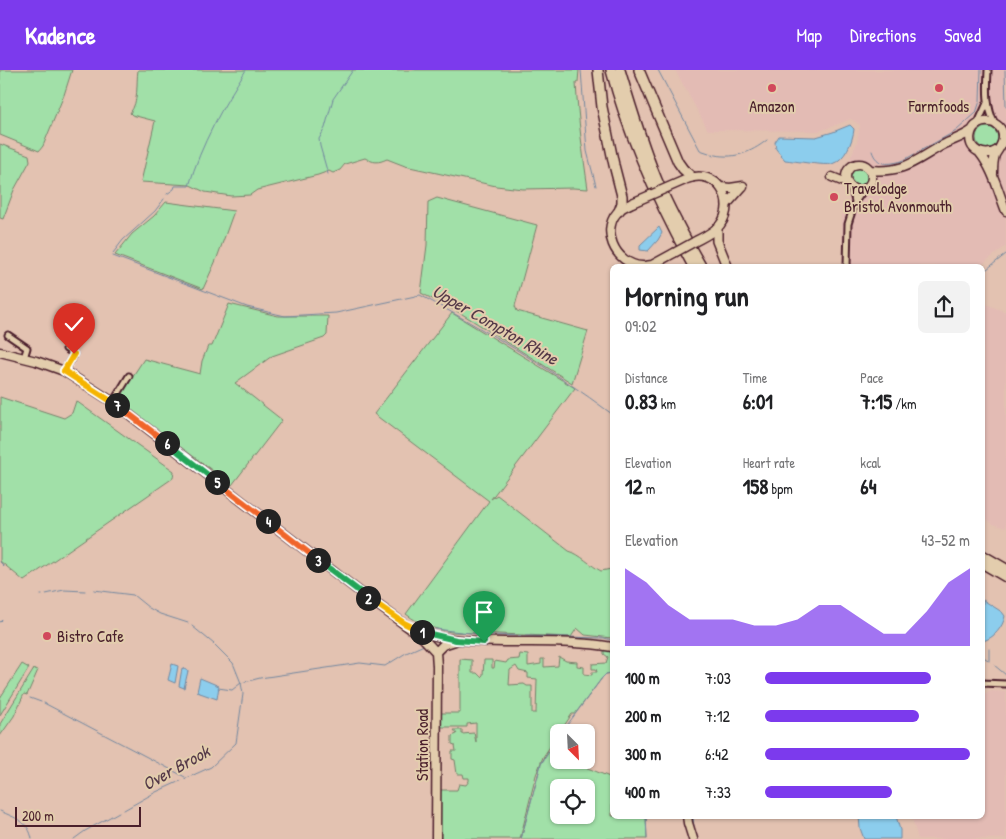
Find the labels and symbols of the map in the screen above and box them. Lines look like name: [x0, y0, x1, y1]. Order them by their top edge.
marker: Amazon: [766, 82, 778, 94]
marker: Farmfoods: [933, 82, 945, 94]
place label: Amazon: [749, 95, 795, 117]
place label: Farmfoods: [908, 95, 969, 117]
place label: Travelodge Bristol Avonmouth: [844, 177, 952, 217]
marker: Travelodge Bristol Avonmouth: [828, 191, 840, 203]
water label: Upper Compton Rhine: [428, 278, 563, 371]
pin: [53, 303, 95, 354]
pin: 7: [104, 392, 130, 418]
pin: 6: [154, 430, 180, 456]
pin: 5: [204, 470, 230, 494]
pin: 4: [256, 508, 280, 534]
pin: 3: [306, 548, 330, 572]
pin: 2: [356, 586, 380, 610]
pin: [463, 591, 505, 642]
pin: 1: [410, 620, 434, 644]
place label: Bistro Cafe: [57, 625, 124, 647]
marker: Bistro Cafe: [41, 630, 53, 642]
street label: Station Road: [411, 709, 433, 781]
north arrow: [550, 724, 595, 769]
water label: Over Brook: [138, 738, 215, 796]
scale bar: [15, 804, 141, 827]

